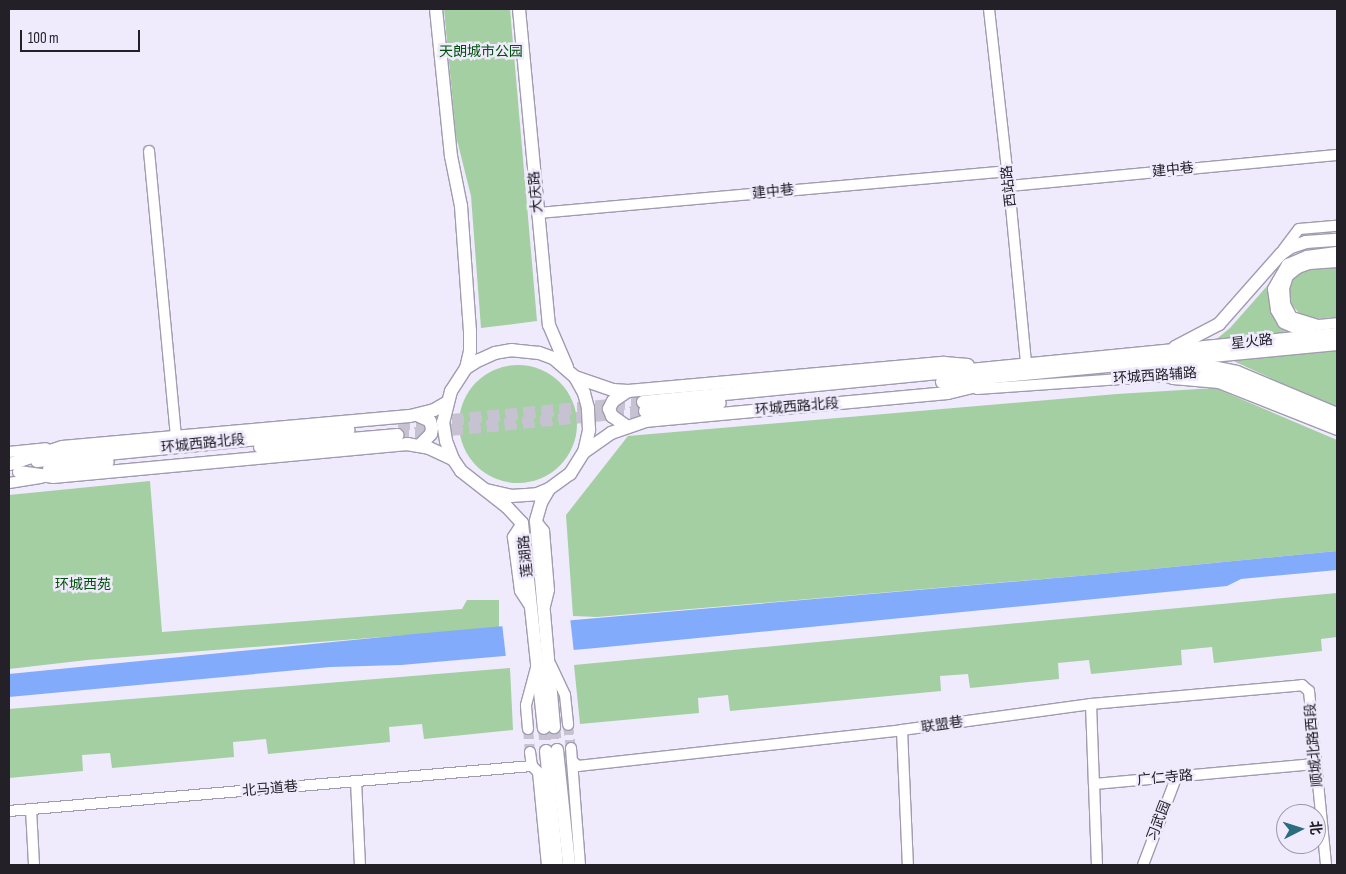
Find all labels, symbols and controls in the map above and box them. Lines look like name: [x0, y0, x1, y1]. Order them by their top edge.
scale bar: [22, 20, 142, 52]
text: 100 m: [28, 29, 59, 48]
park label: 天朗城市公园: [439, 44, 523, 60]
street label: 建中巷: [1151, 159, 1195, 181]
street label: 西站路: [998, 164, 1020, 208]
street label: 大庆路: [526, 170, 546, 214]
street label: 建中巷: [751, 181, 795, 203]
street label: 星火路: [1230, 331, 1274, 353]
street label: 环城西路辅路: [1113, 365, 1197, 387]
street label: 环城西路北段: [754, 395, 840, 419]
street label: 环城西路北段: [160, 431, 246, 457]
street label: 莲湖路: [515, 534, 537, 578]
park label: 环城西苑: [55, 577, 111, 593]
street label: 顺城北路西段: [1302, 702, 1326, 788]
street label: 联盟巷: [920, 714, 964, 736]
street label: 广仁寺路: [1136, 767, 1194, 789]
street label: 北马道巷: [241, 778, 299, 800]
street label: 习武园: [1144, 798, 1174, 844]
north arrow: [1276, 804, 1326, 854]
text: 北: [1306, 820, 1325, 835]

